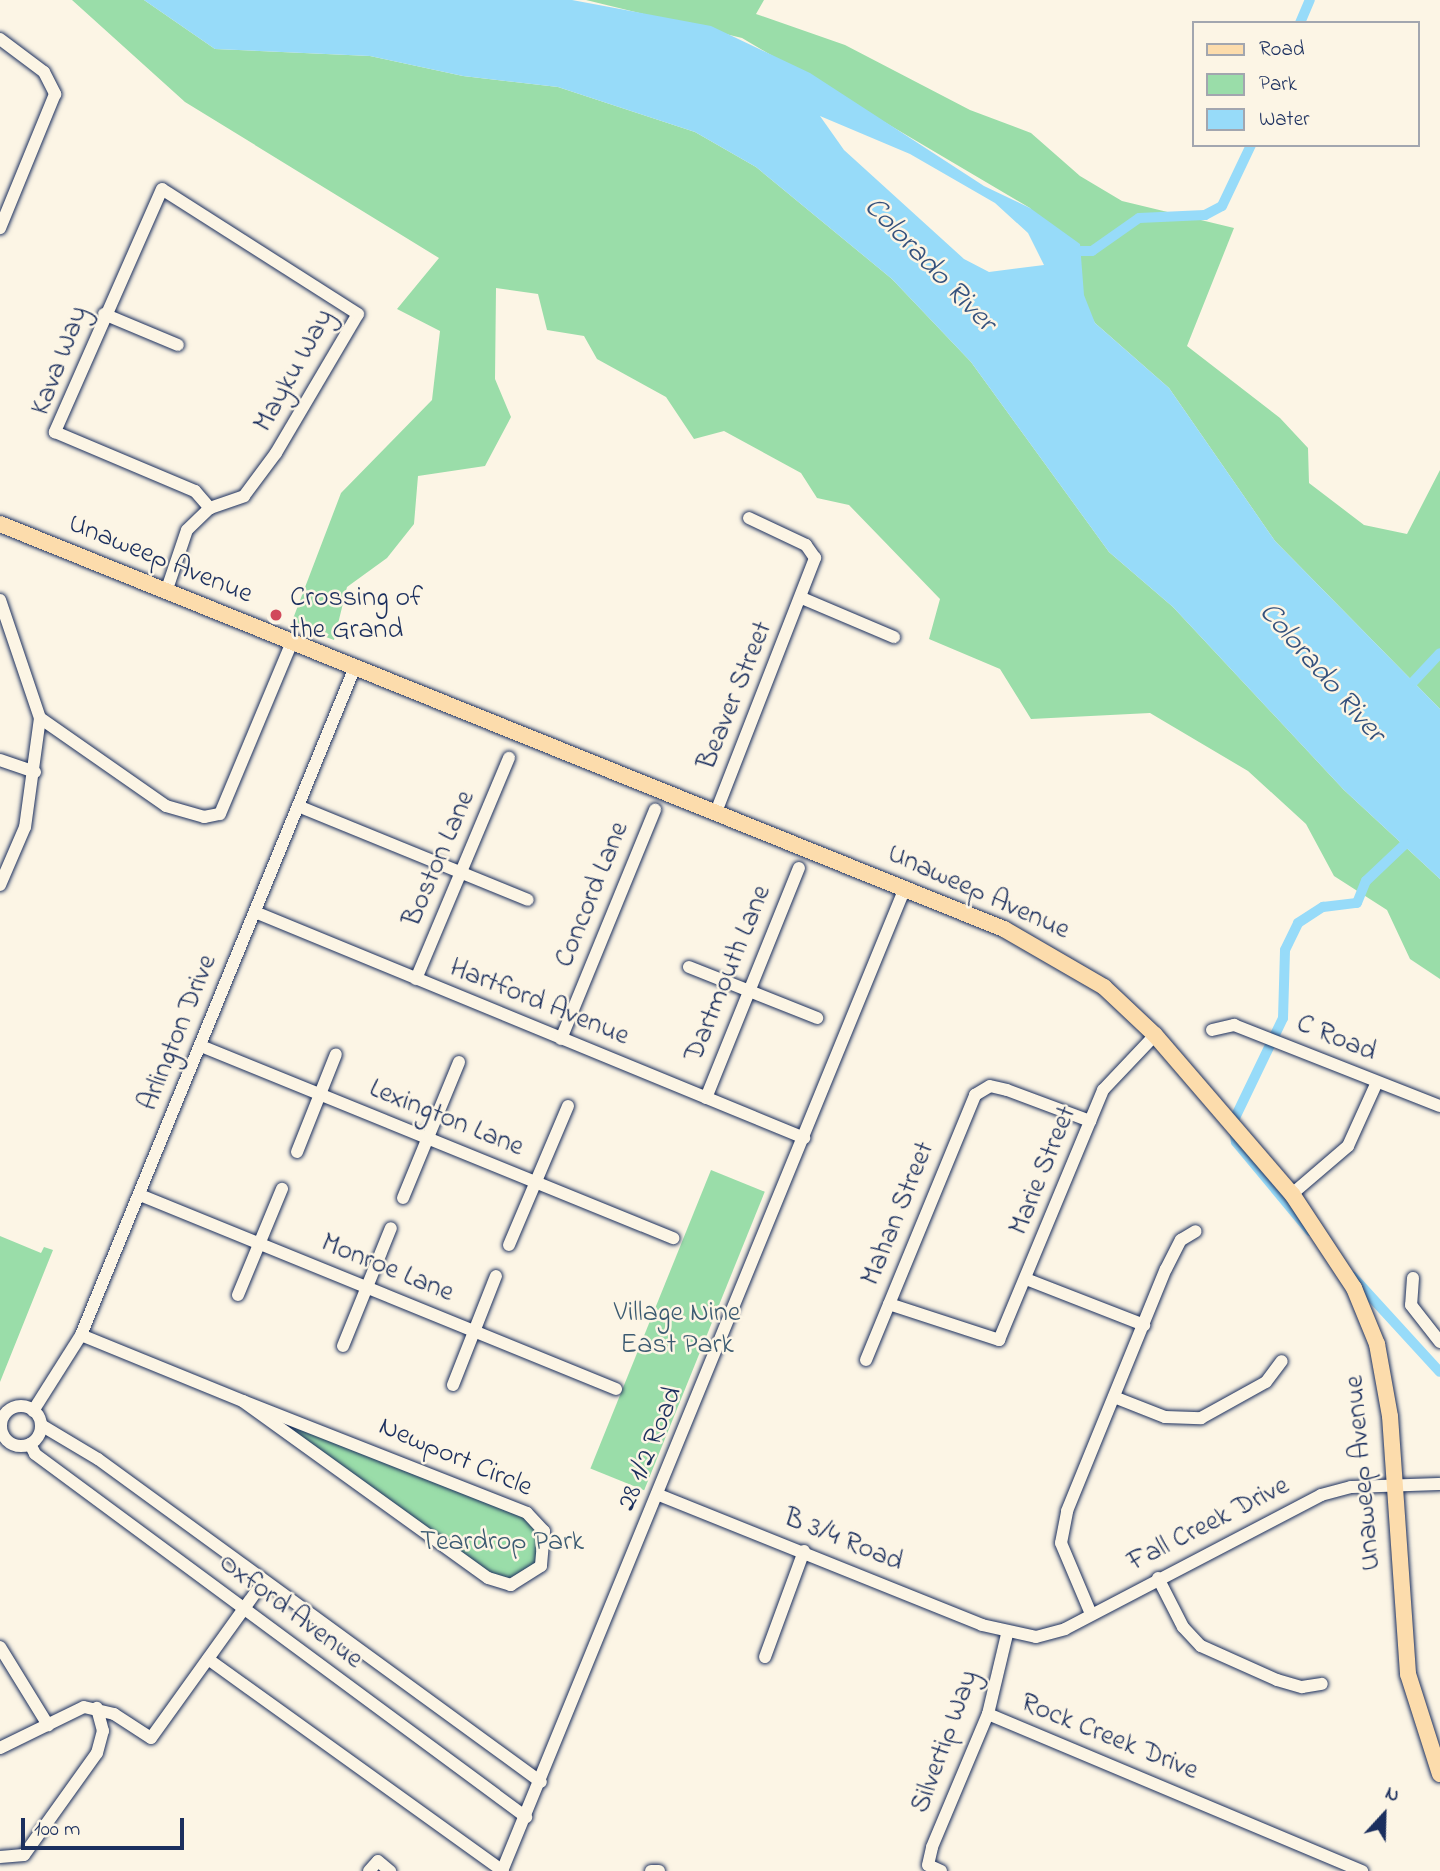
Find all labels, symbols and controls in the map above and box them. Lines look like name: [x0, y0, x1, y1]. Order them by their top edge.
legend: [1192, 21, 1419, 147]
text: Road: [1259, 35, 1305, 65]
text: Park: [1259, 70, 1297, 100]
text: Water: [1259, 105, 1310, 135]
water label: Colorado River: [855, 190, 1003, 340]
street label: Kava Way: [25, 302, 97, 420]
street label: Mayku Way: [248, 304, 342, 438]
street label: Unaweep Avenue: [63, 508, 257, 612]
place label: Crossing of the Grand: [290, 582, 423, 648]
water label: Colorado River: [1250, 595, 1392, 751]
marker: Crossing of the Grand: [268, 607, 284, 623]
street label: Beaver Street: [691, 617, 781, 775]
street label: Boston Lane: [396, 786, 484, 932]
street label: Concord Lane: [549, 817, 637, 973]
street label: Unaweep Avenue: [882, 838, 1074, 948]
street label: Dartmouth Lane: [678, 881, 780, 1067]
street label: Arlington Drive: [132, 950, 226, 1116]
street label: Hartford Avenue: [444, 952, 634, 1054]
street label: C Road: [1291, 1008, 1381, 1070]
street label: Lexington Lane: [364, 1073, 528, 1165]
street label: Marie Street: [1003, 1102, 1085, 1240]
street label: Mahan Street: [855, 1137, 943, 1291]
street label: Monroe Lane: [316, 1227, 458, 1311]
park label: Village Nine East Park: [614, 1297, 740, 1363]
street label: Unaweep Avenue: [1339, 1374, 1389, 1572]
street label: 28 1/2 Road: [611, 1382, 691, 1516]
street label: Newport Circle: [373, 1411, 537, 1505]
street label: Fall Creek Drive: [1123, 1470, 1295, 1580]
street label: B 3/4 Road: [779, 1502, 907, 1580]
park label: Teardrop Park: [420, 1526, 584, 1560]
street label: Oxford Avenue: [211, 1547, 369, 1677]
street label: Silvertip Way: [905, 1666, 987, 1818]
street label: Rock Creek Drive: [1015, 1687, 1203, 1789]
north arrow: [1349, 1780, 1419, 1850]
text: N: [1381, 1780, 1403, 1810]
scale bar: [24, 1804, 187, 1848]
text: 100 m: [34, 1815, 80, 1845]

